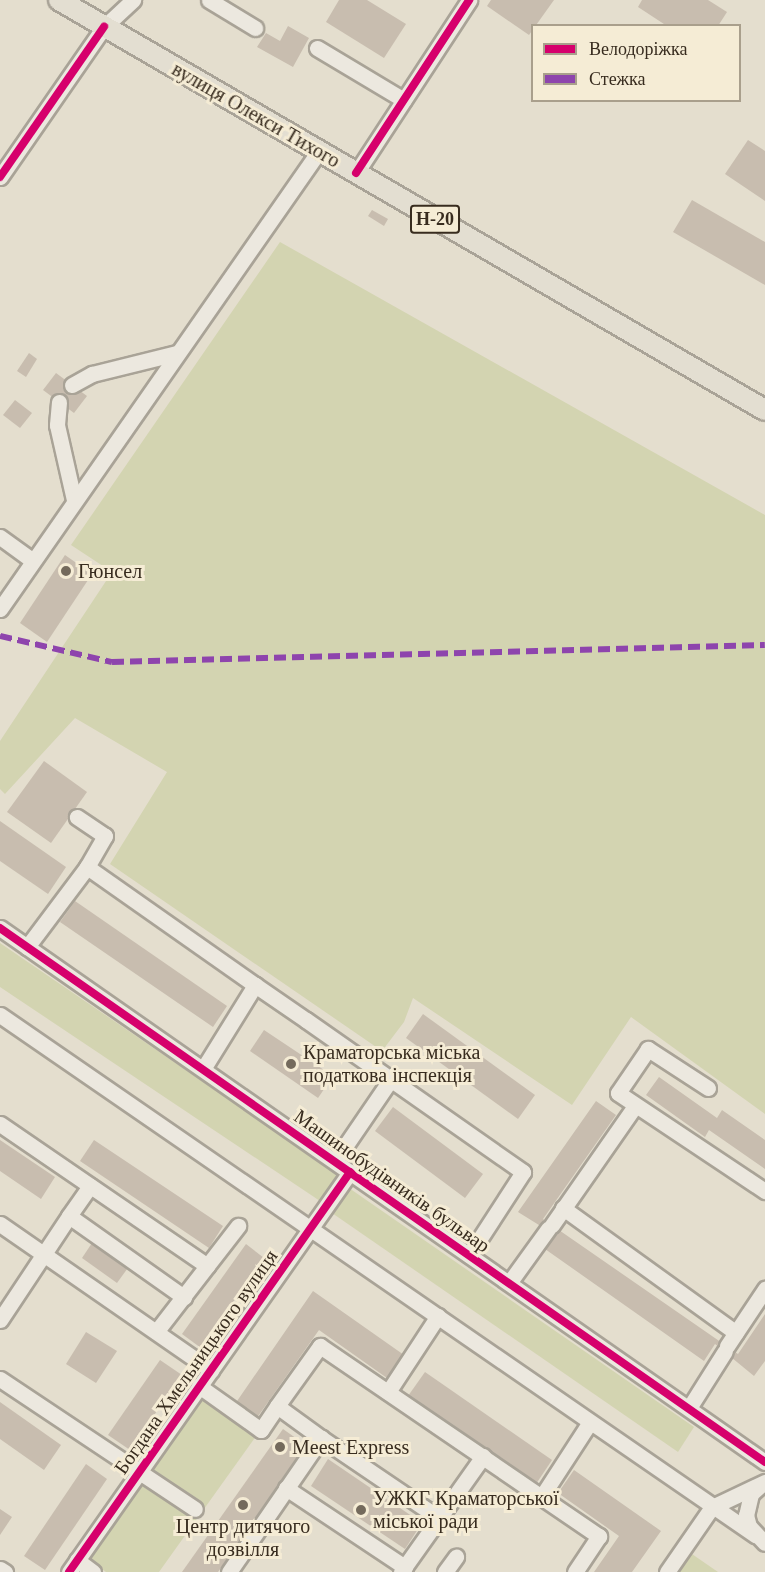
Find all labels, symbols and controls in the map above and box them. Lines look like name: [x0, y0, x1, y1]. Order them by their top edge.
legend: [531, 24, 741, 102]
text: Велодоріжка: [589, 39, 688, 59]
street label: вулиця Олекси Тихого: [168, 57, 344, 173]
text: Стежка: [589, 69, 646, 89]
road number: Н-20: [410, 204, 460, 234]
place label: Гюнсел: [78, 559, 142, 583]
marker: Гюнсел: [59, 564, 73, 578]
place label: Краматорська міська податкова інспекція: [303, 1040, 480, 1087]
marker: Краматорська міська податкова інспекція: [284, 1057, 298, 1071]
street label: Машинобудівників бульвар: [289, 1104, 495, 1258]
street label: Богдана Хмельницького вулиця: [109, 1245, 283, 1479]
place label: Meest Express: [292, 1435, 409, 1459]
marker: Meest Express: [273, 1440, 287, 1454]
place label: УЖКГ Краматорської міської ради: [373, 1486, 559, 1533]
marker: Центр дитячого дозвілля: [236, 1498, 250, 1512]
marker: УЖКГ Краматорської міської ради: [354, 1503, 368, 1517]
place label: Центр дитячого дозвілля: [176, 1515, 310, 1562]

